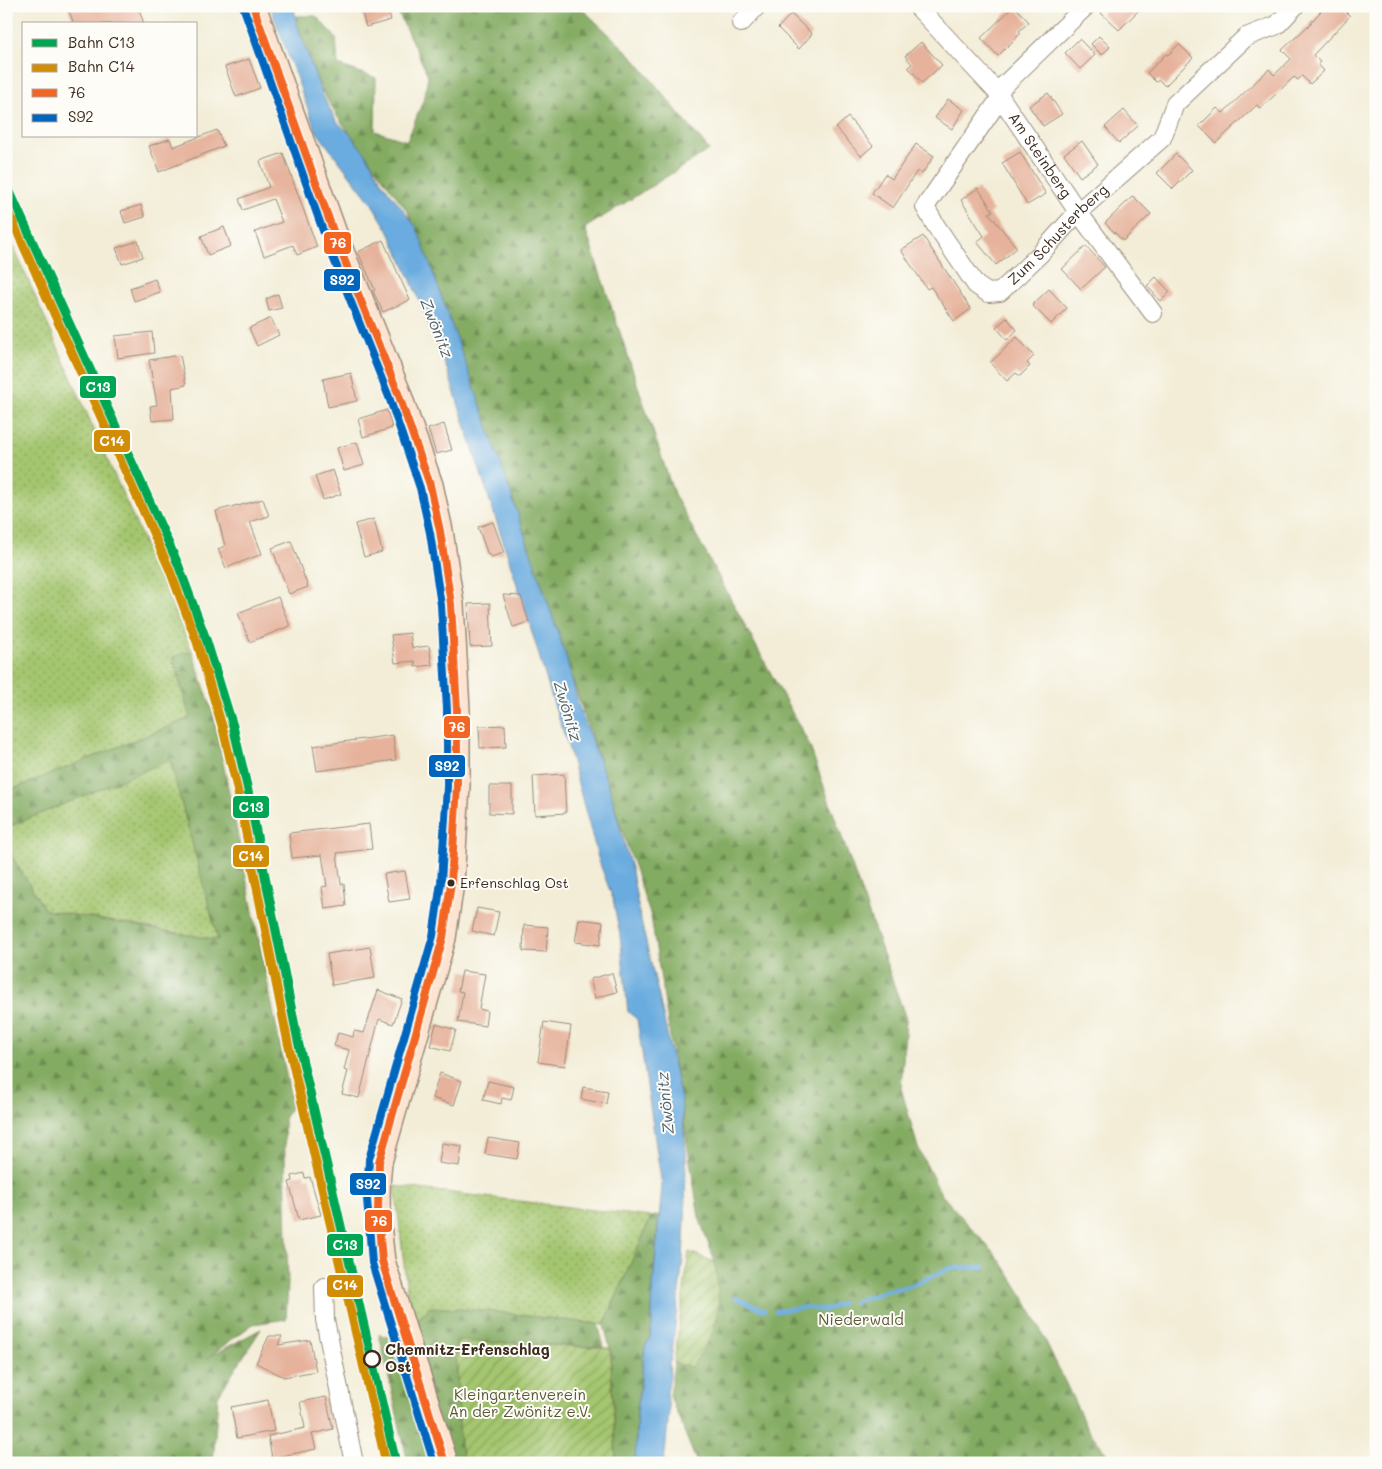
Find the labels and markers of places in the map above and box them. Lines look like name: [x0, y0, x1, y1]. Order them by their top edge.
place label: Erfenschlag Ost: [460, 873, 569, 892]
marker: Erfenschlag Ost: [446, 878, 456, 888]
place label: Chemnitz-Erfenschlag Ost: [385, 1339, 550, 1376]
marker: Chemnitz-Erfenschlag Ost: [363, 1350, 381, 1368]

